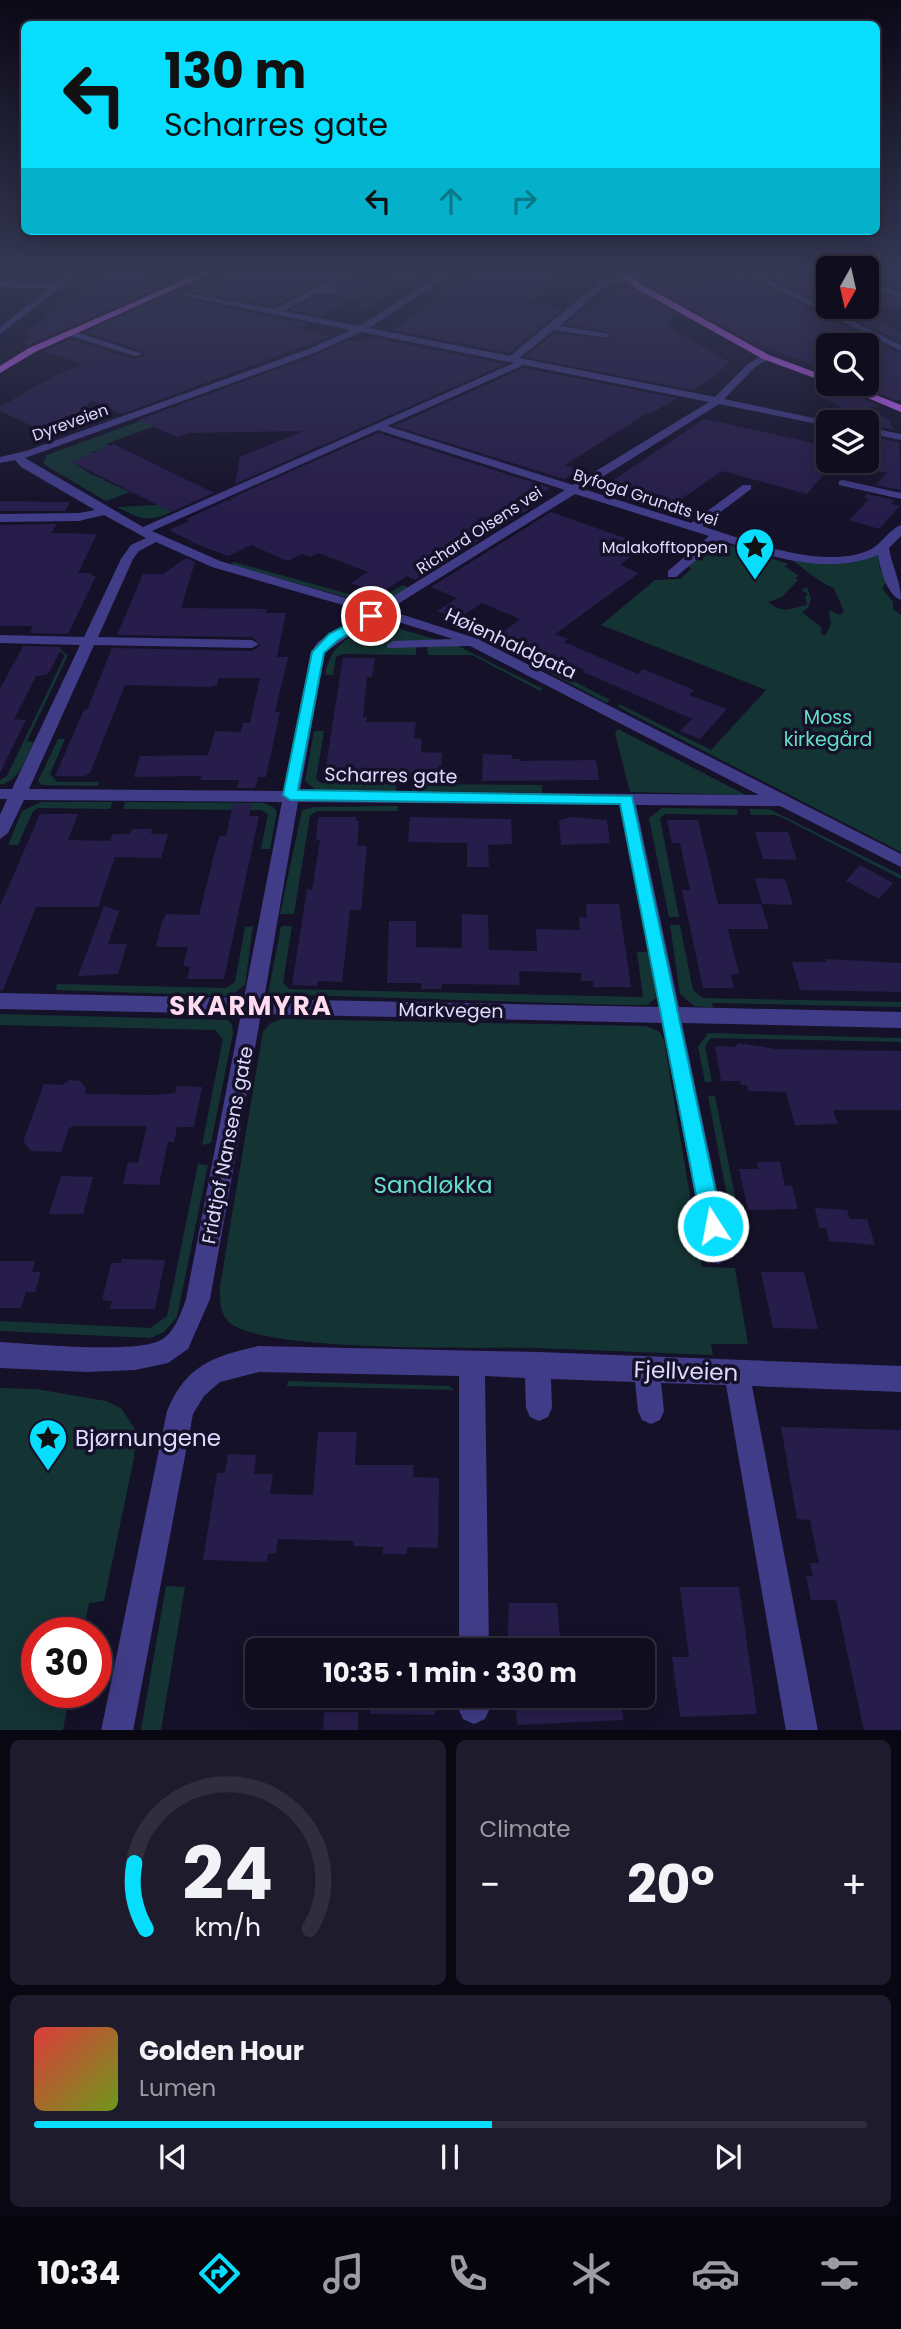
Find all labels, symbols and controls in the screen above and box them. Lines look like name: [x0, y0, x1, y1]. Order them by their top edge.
text: 130 m: [164, 37, 306, 105]
icon: left: [49, 49, 140, 140]
text: Scharres gate: [164, 102, 388, 147]
icon: left: [359, 182, 397, 220]
icon: ahead: [432, 182, 470, 220]
icon: right: [505, 182, 543, 220]
north arrow: [816, 256, 878, 318]
map controls: [816, 256, 879, 473]
button: search: [816, 333, 879, 396]
street label: Dyreveien: [29, 398, 111, 447]
button: layers: [816, 410, 879, 473]
street label: Byfogd Grundts vei: [570, 463, 721, 532]
street label: Richard Olsens vei: [412, 481, 547, 580]
place icon: Malakofftoppen: [734, 526, 776, 581]
place label: Malakofftoppen: [602, 536, 728, 559]
pin: [341, 586, 401, 646]
icon: arrive: [352, 597, 390, 635]
street label: Høienhaldgata: [441, 601, 581, 686]
park label: Moss kirkegård: [784, 704, 872, 753]
street label: Scharres gate: [324, 761, 458, 790]
district label: SKARMYRA: [169, 988, 333, 1024]
street label: Markvegen: [398, 996, 504, 1025]
street label: Fridtjof Nansens gate: [195, 1044, 260, 1246]
park label: Sandløkka: [374, 1169, 492, 1201]
position arrow: [676, 1189, 750, 1263]
street label: Fjellveien: [633, 1353, 739, 1389]
place icon: Bjørnungene: [27, 1417, 69, 1472]
place label: Bjørnungene: [75, 1422, 221, 1454]
speed limit sign: 30: [21, 1617, 112, 1708]
text: 10:35 · 1 min · 330 m: [323, 1655, 577, 1691]
text: Climate: [480, 1813, 570, 1845]
text: 24: [182, 1823, 273, 1924]
text: 20°: [627, 1848, 715, 1921]
text: −: [480, 1858, 500, 1911]
text: +: [841, 1858, 867, 1911]
text: km/h: [194, 1909, 261, 1944]
text: Golden Hour: [139, 2033, 304, 2069]
text: Lumen: [139, 2072, 216, 2104]
icon: previous: [154, 2138, 192, 2176]
icon: pause: [431, 2138, 469, 2176]
icon: next: [709, 2138, 747, 2176]
icon: directions: [195, 2249, 244, 2298]
icon: music: [319, 2249, 368, 2298]
icon: phone: [443, 2249, 492, 2298]
icon: climate: [567, 2249, 616, 2298]
icon: car: [691, 2249, 740, 2298]
icon: filters: [815, 2249, 864, 2298]
text: 10:34: [37, 2250, 120, 2295]

